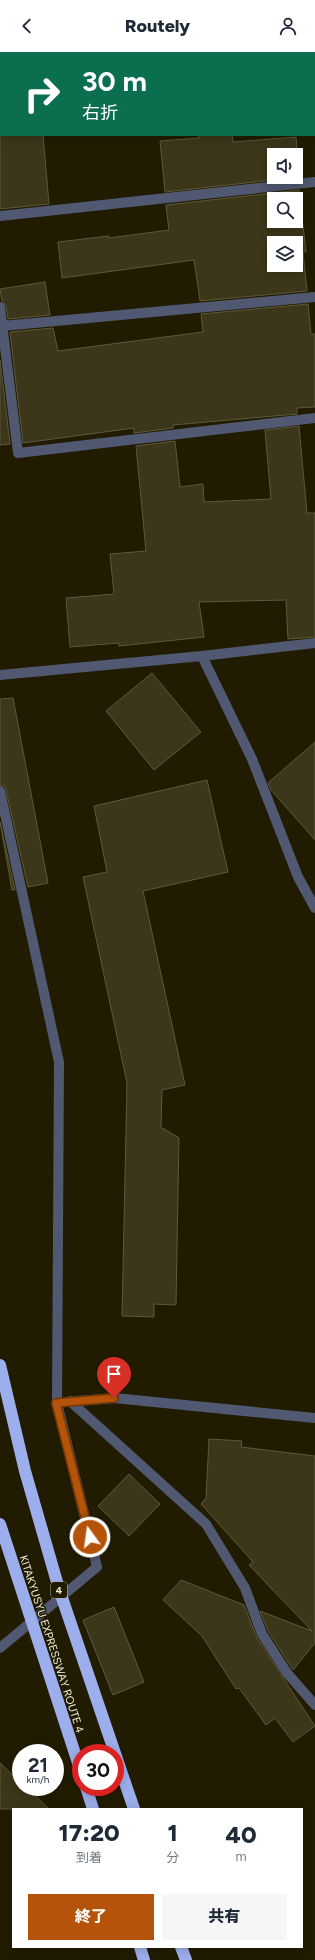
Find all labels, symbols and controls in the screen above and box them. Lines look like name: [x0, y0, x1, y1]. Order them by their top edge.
icon: back: [16, 15, 38, 37]
text: Routely: [125, 15, 190, 37]
icon: person: [277, 15, 299, 37]
text: 30 m: [82, 64, 147, 98]
icon: right: [16, 68, 68, 120]
text: 右折: [82, 102, 118, 124]
map controls: [267, 148, 303, 272]
button: sound: [267, 148, 303, 184]
button: search: [267, 192, 303, 228]
button: layers: [267, 236, 303, 272]
pin: [97, 1357, 131, 1398]
icon: arrive: [103, 1363, 125, 1385]
position arrow: [69, 1516, 111, 1558]
street label: KITAKYUSYU EXPRESSWAY ROUTE 4: [17, 1554, 87, 1735]
road number: 4: [51, 1582, 67, 1598]
speed limit sign: 30: [72, 1744, 124, 1796]
text: 21: [28, 1753, 48, 1777]
text: km/h: [27, 1773, 49, 1786]
text: 17:20: [58, 1818, 120, 1847]
text: 1: [168, 1818, 178, 1847]
text: 40: [226, 1820, 257, 1849]
text: m: [236, 1849, 247, 1864]
text: 到着: [76, 1850, 102, 1865]
text: 分: [166, 1850, 179, 1865]
button: 終了: [28, 1894, 154, 1940]
button: 共有: [162, 1894, 287, 1940]

